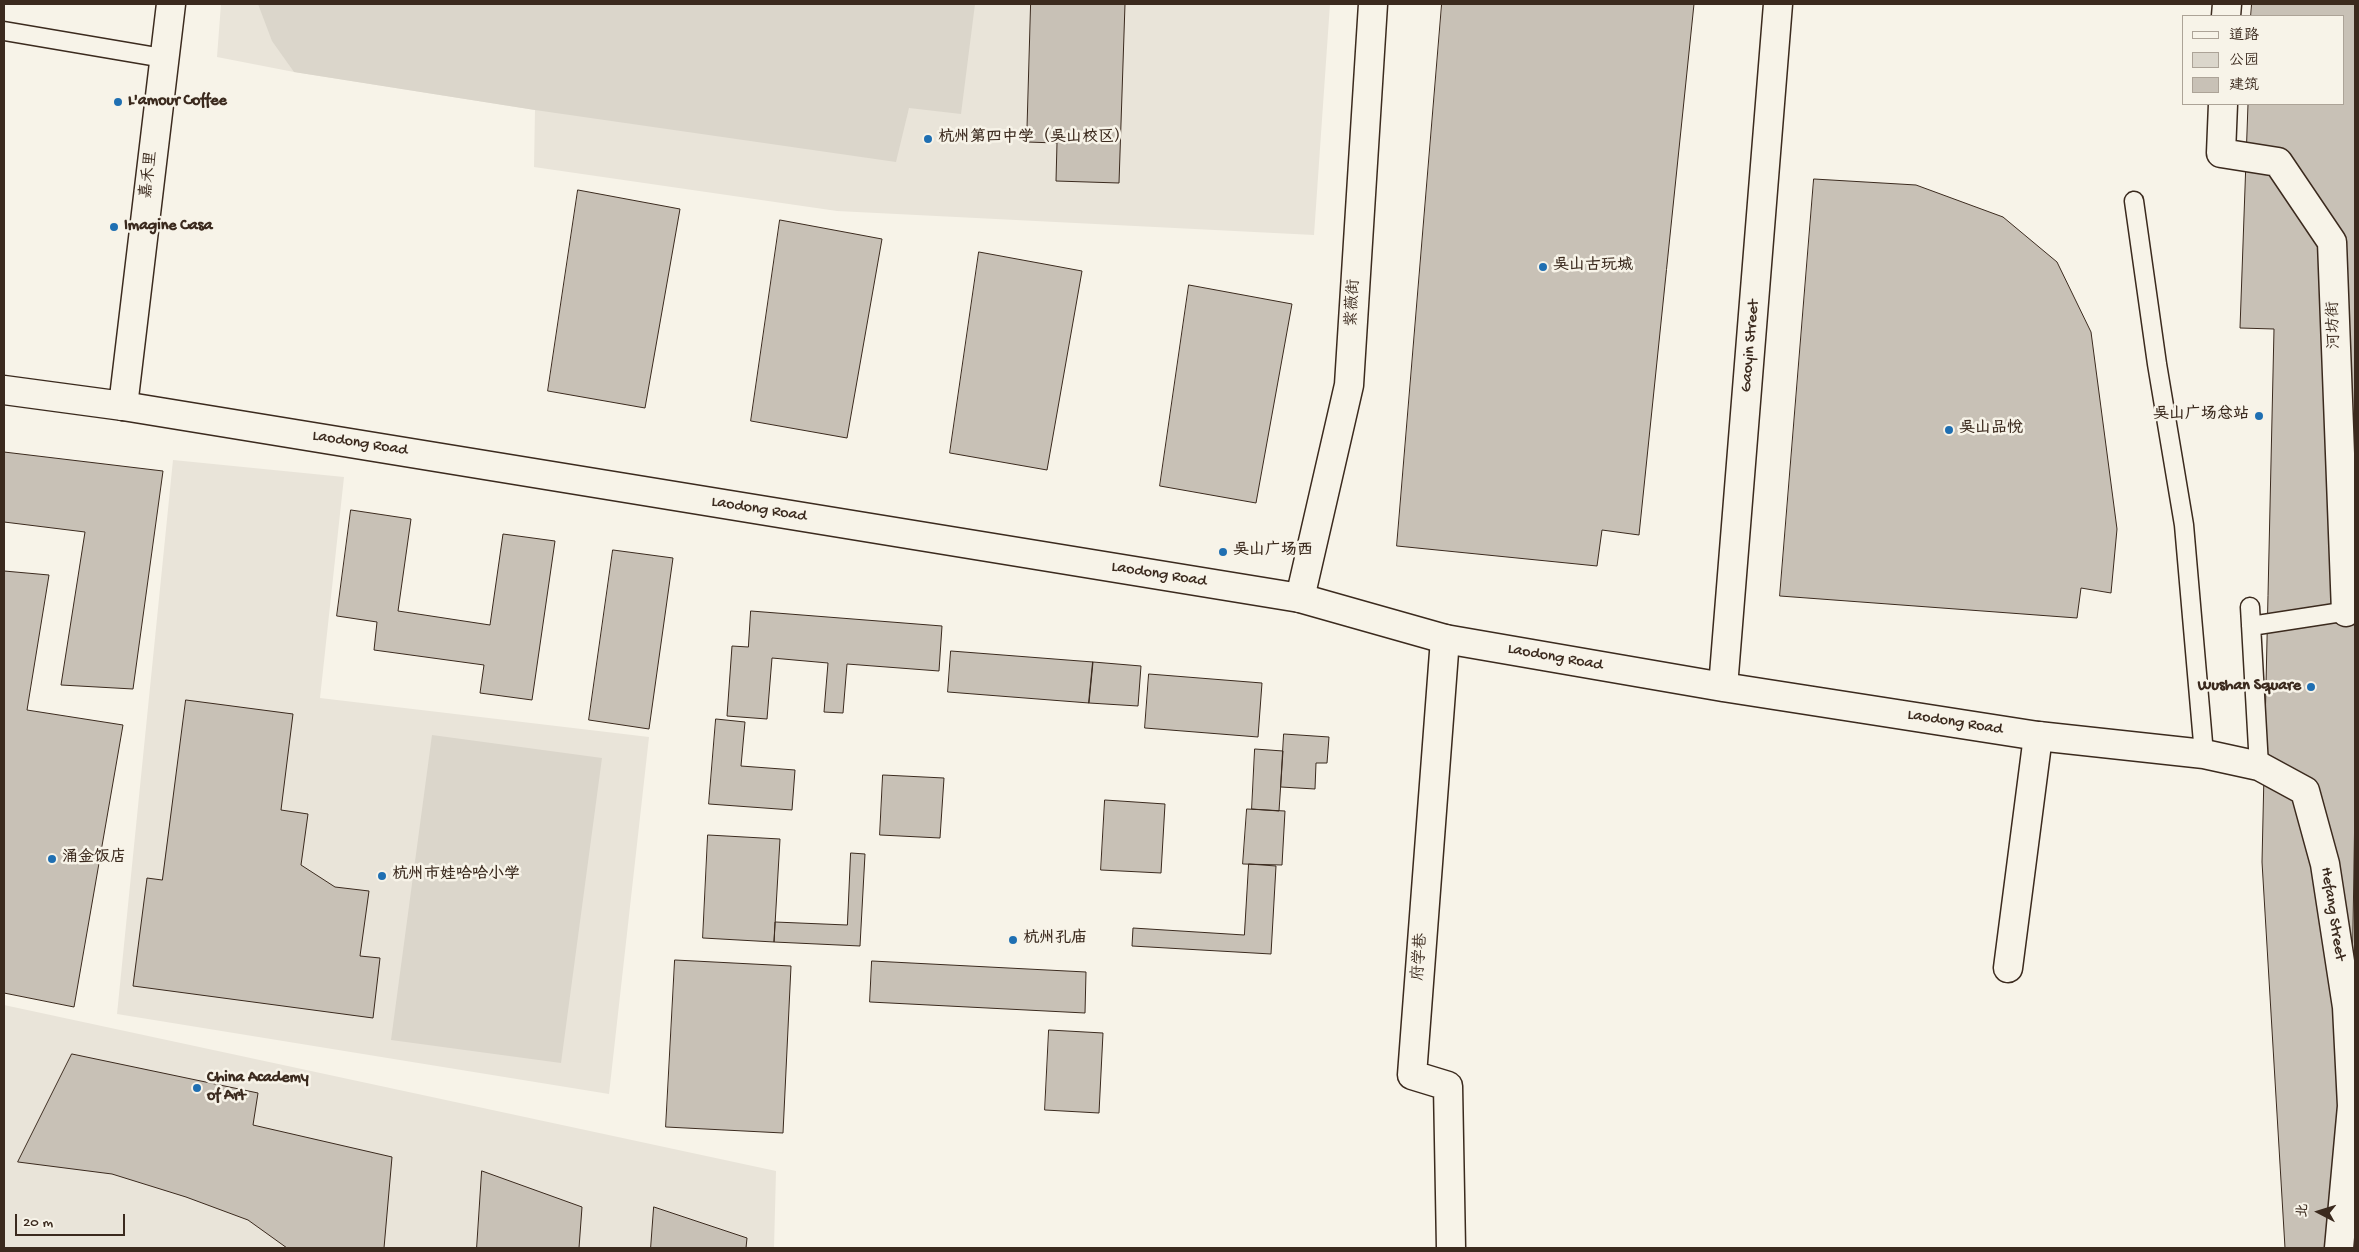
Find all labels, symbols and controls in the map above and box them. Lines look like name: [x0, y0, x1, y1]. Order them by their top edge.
legend: [2182, 15, 2344, 105]
text: 道路: [2229, 27, 2259, 45]
text: 公园: [2229, 52, 2259, 70]
text: 建筑: [2229, 77, 2259, 95]
place label: L'amour Coffee: [128, 92, 227, 112]
marker: L'amour Coffee: [112, 96, 124, 108]
place label: 杭州第四中学（吴山校区）: [938, 129, 1130, 149]
marker: 杭州第四中学（吴山校区）: [922, 133, 934, 145]
street label: 嘉禾里: [138, 150, 162, 200]
place label: Imagine Casa: [124, 217, 213, 237]
marker: Imagine Casa: [108, 221, 120, 233]
place label: 吴山古玩城: [1553, 257, 1633, 277]
marker: 吴山古玩城: [1537, 261, 1549, 273]
street label: 紫薇街: [1343, 279, 1365, 327]
street label: Gaoyin Street: [1737, 299, 1765, 393]
street label: 河坊街: [2325, 301, 2345, 349]
place label: 吴山广场总站: [2153, 406, 2249, 426]
marker: 吴山广场总站: [2253, 410, 2265, 422]
place label: 吴山品悦: [1959, 420, 2023, 440]
marker: 吴山品悦: [1943, 424, 1955, 436]
street label: Laodong Road: [311, 427, 409, 461]
street label: Laodong Road: [710, 493, 808, 527]
place label: 吴山广场西: [1233, 542, 1313, 562]
marker: 吴山广场西: [1217, 546, 1229, 558]
street label: Laodong Road: [1110, 558, 1208, 592]
street label: Laodong Road: [1506, 640, 1604, 676]
place label: Wushan Square: [2198, 677, 2301, 697]
marker: Wushan Square: [2305, 681, 2317, 693]
street label: Laodong Road: [1906, 706, 2004, 740]
place label: 涌金饭店: [62, 849, 126, 869]
marker: 涌金饭店: [46, 853, 58, 865]
place label: 杭州市娃哈哈小学: [392, 866, 520, 886]
street label: Hefang Street: [2315, 866, 2349, 962]
marker: 杭州市娃哈哈小学: [376, 870, 388, 882]
place label: 杭州孔庙: [1023, 930, 1087, 950]
street label: 府学巷: [1410, 932, 1432, 982]
marker: 杭州孔庙: [1007, 934, 1019, 946]
place label: China Academy of Art: [207, 1069, 309, 1107]
marker: China Academy of Art: [191, 1082, 203, 1094]
north arrow: [2294, 1187, 2344, 1237]
text: 北: [2294, 1203, 2313, 1218]
scale bar: [18, 1204, 128, 1236]
text: 20 m: [23, 1214, 53, 1232]

